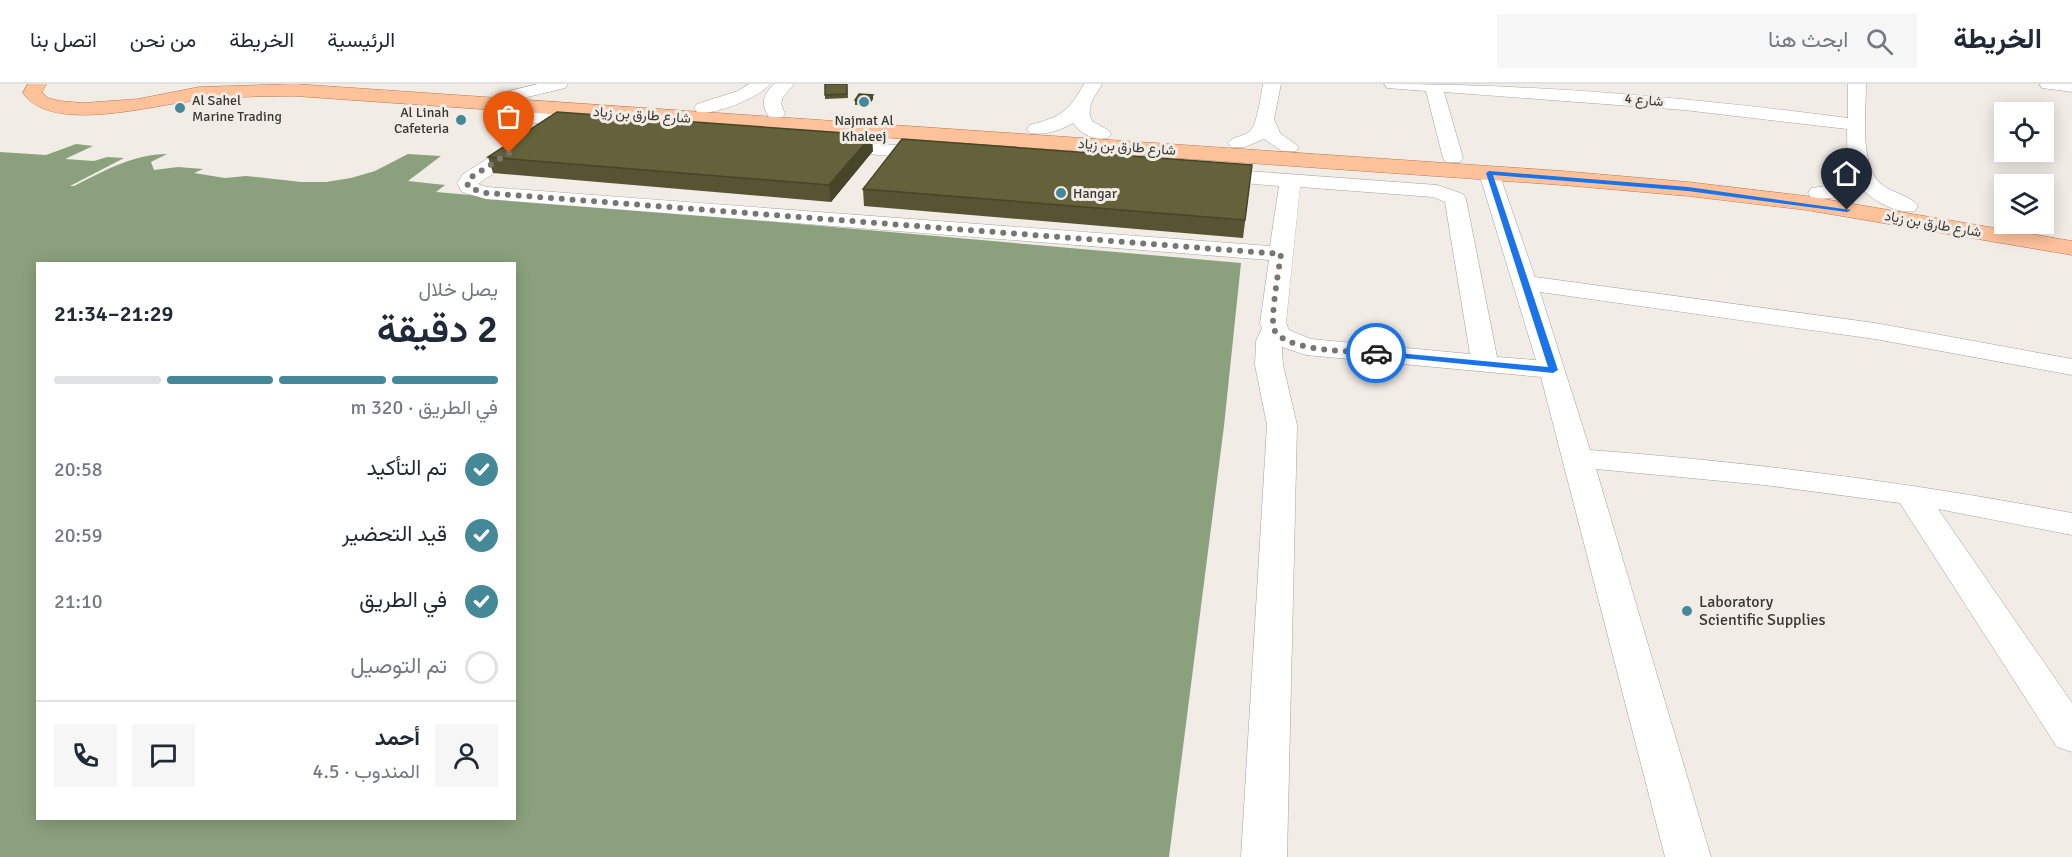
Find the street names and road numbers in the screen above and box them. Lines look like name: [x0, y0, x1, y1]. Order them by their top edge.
street label: شارع 4: [1624, 90, 1664, 112]
street label: شارع طارق بن زياد: [592, 103, 691, 129]
street label: شارع طارق بن زياد: [1077, 135, 1176, 161]
street label: شارع طارق بن زياد: [1883, 207, 1983, 243]

